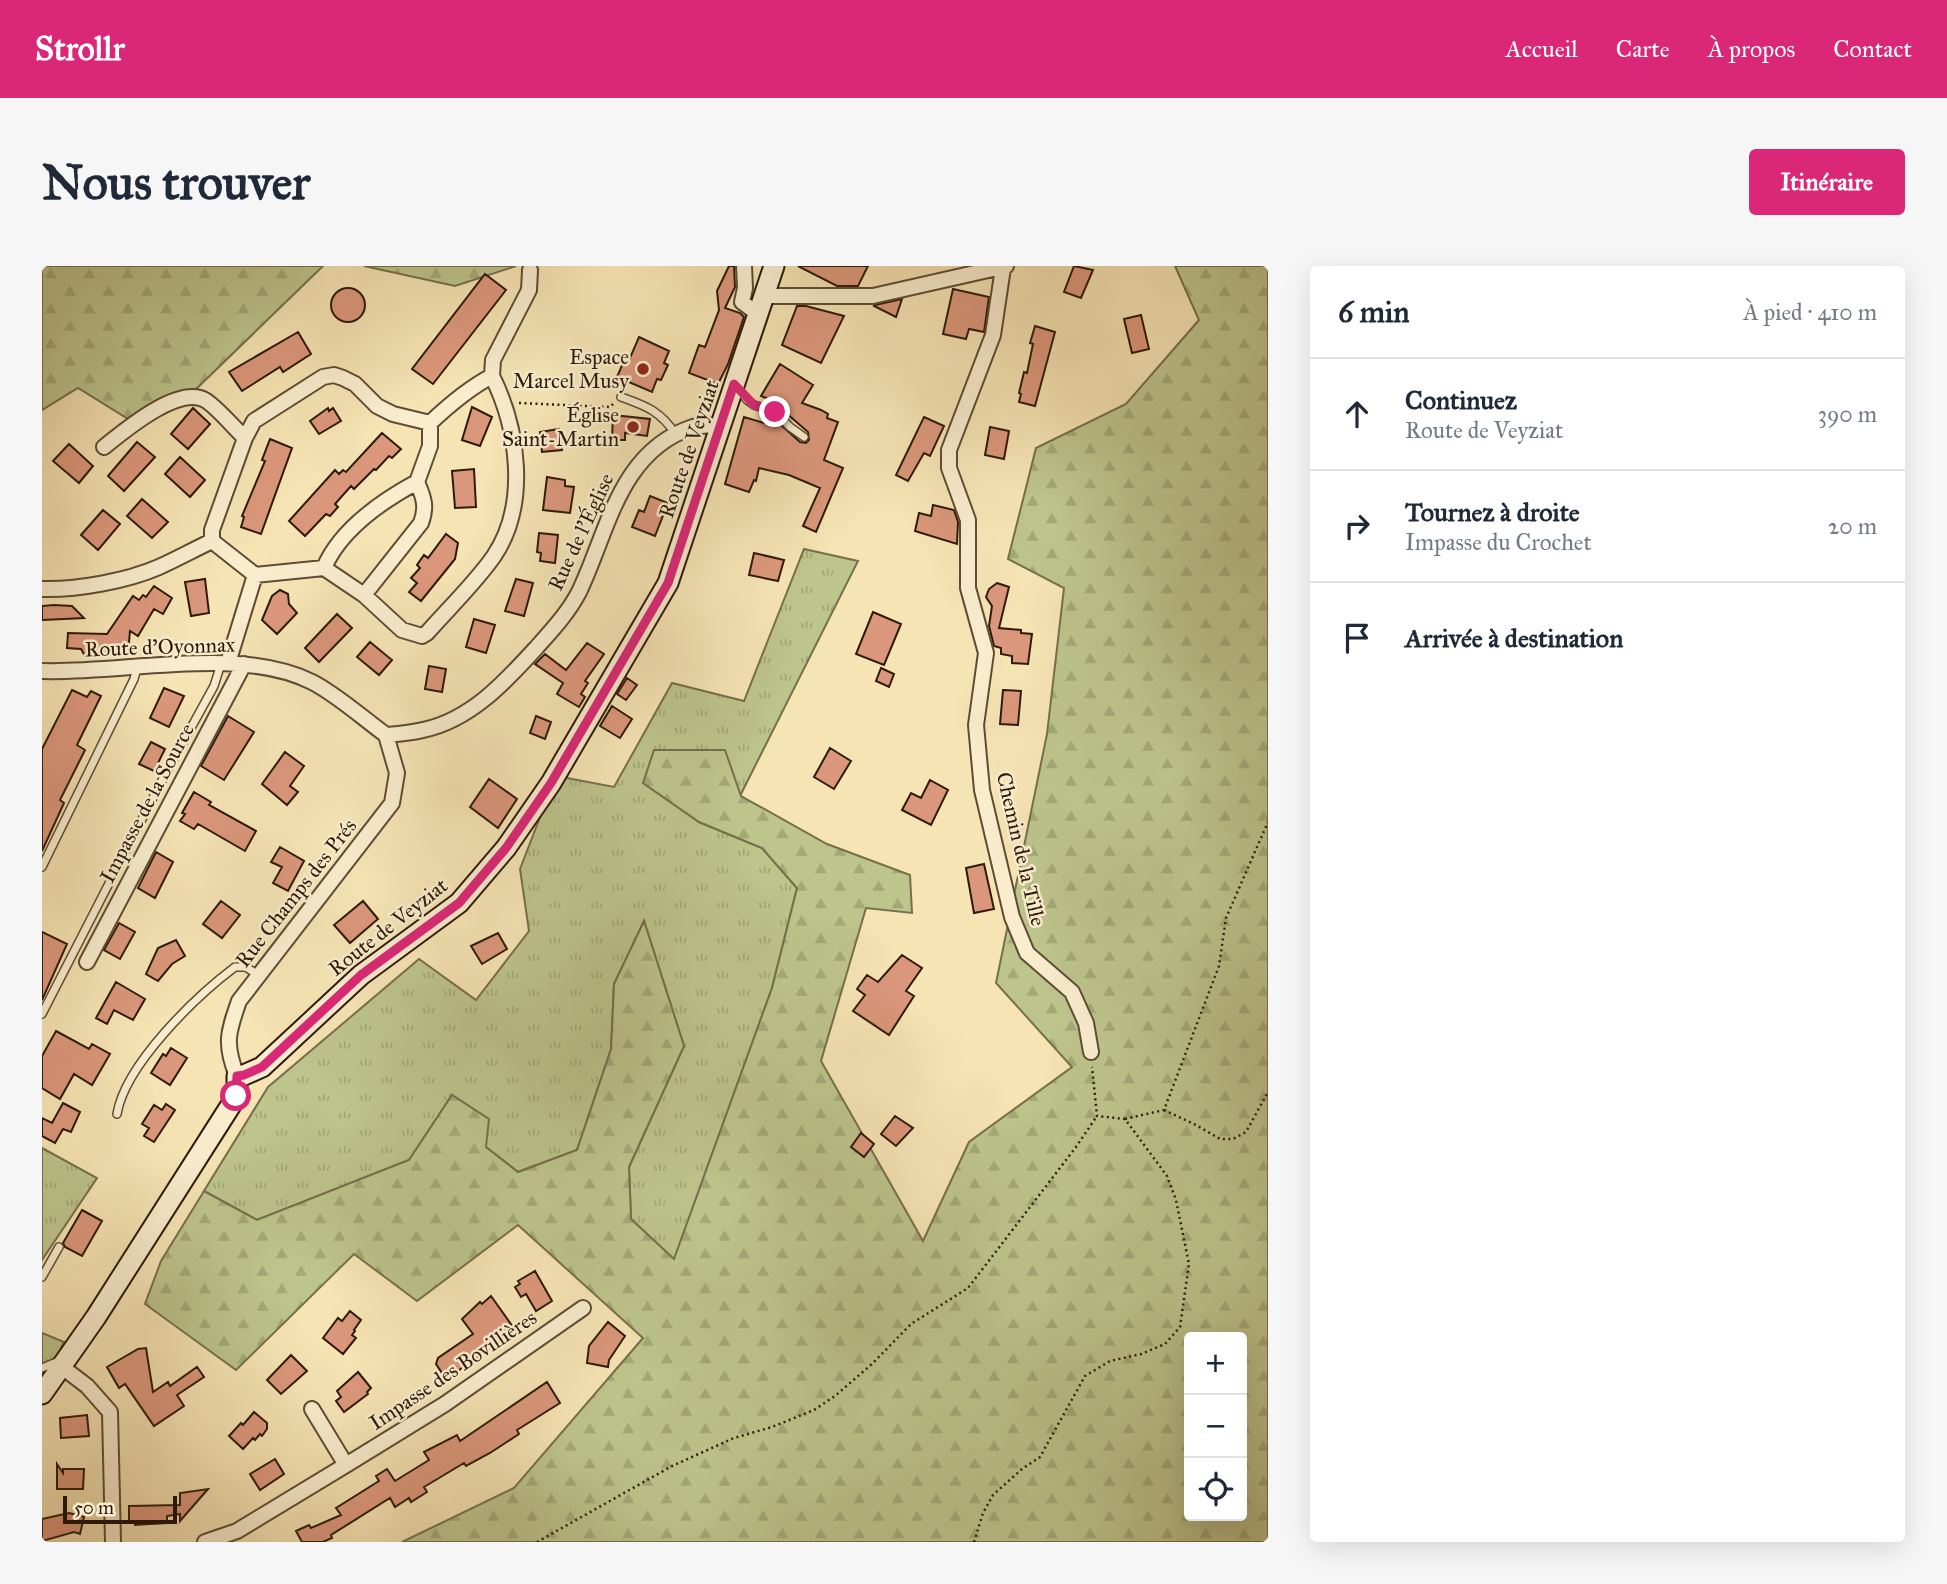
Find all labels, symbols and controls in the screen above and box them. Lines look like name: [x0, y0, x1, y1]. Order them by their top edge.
text: Strollr: [35, 29, 125, 69]
text: Accueil: [1506, 34, 1578, 64]
text: Carte: [1616, 34, 1670, 64]
text: À propos: [1708, 34, 1795, 64]
text: Contact: [1833, 34, 1912, 64]
button: Itinéraire: [1749, 149, 1905, 215]
text: Nous trouver: [42, 153, 310, 212]
text: 6 min: [1338, 294, 1410, 330]
text: À pied · 410 m: [1743, 298, 1877, 326]
place label: Espace Marcel Musy: [513, 344, 630, 394]
marker: Espace Marcel Musy: [635, 361, 651, 377]
street label: Route de Veyziat: [653, 376, 725, 522]
text: Continuez: [1405, 384, 1517, 416]
icon: ahead: [1338, 395, 1376, 433]
route end: [759, 396, 790, 427]
text: 390 m: [1818, 400, 1877, 428]
place label: Église Saint-Martin: [502, 401, 619, 452]
text: Route de Veyziat: [1405, 416, 1563, 444]
marker: Église Saint-Martin: [625, 419, 641, 435]
street label: Rue de l'Église: [542, 469, 620, 595]
text: Tournez à droite: [1405, 496, 1580, 528]
icon: right: [1338, 507, 1376, 545]
text: 20 m: [1828, 512, 1877, 540]
text: Impasse du Crochet: [1405, 528, 1592, 556]
icon: arrive: [1338, 619, 1376, 657]
text: Arrivée à destination: [1405, 622, 1623, 654]
street label: Route d'Oyonnax: [84, 631, 236, 663]
street label: Impasse de la Source: [94, 719, 200, 887]
street label: Chemin de la Tille: [991, 770, 1051, 929]
street label: Rue Champs des Prés: [230, 813, 362, 973]
street label: Route de Veyziat: [323, 872, 453, 982]
route start: [220, 1080, 251, 1111]
street label: Impasse des Bovillières: [364, 1304, 542, 1436]
map controls: [1184, 1332, 1247, 1521]
button: +: [1184, 1332, 1247, 1395]
button: −: [1184, 1395, 1247, 1458]
button: locate: [1184, 1458, 1247, 1521]
scale bar: [63, 1493, 177, 1525]
text: 50 m: [74, 1496, 114, 1519]

